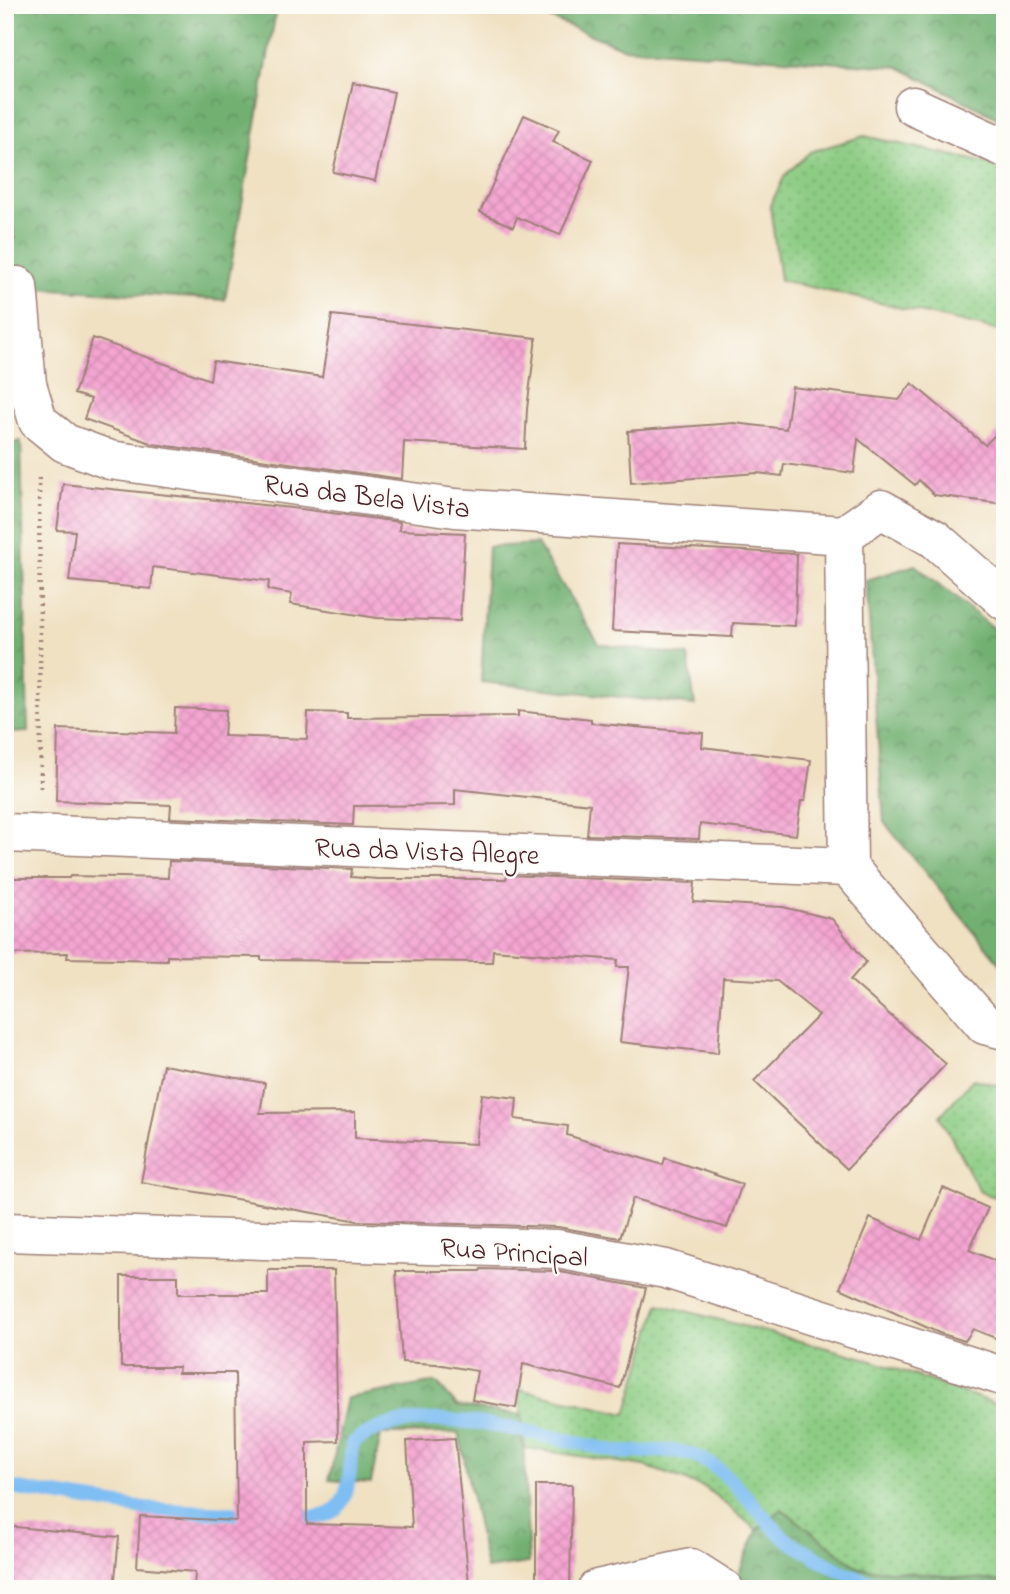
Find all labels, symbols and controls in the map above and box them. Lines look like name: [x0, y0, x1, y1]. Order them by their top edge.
street label: Rua da Bela Vista: [261, 465, 472, 531]
street label: Rua da Vista Alegre: [314, 829, 541, 878]
street label: Rua Principal: [438, 1229, 589, 1280]

